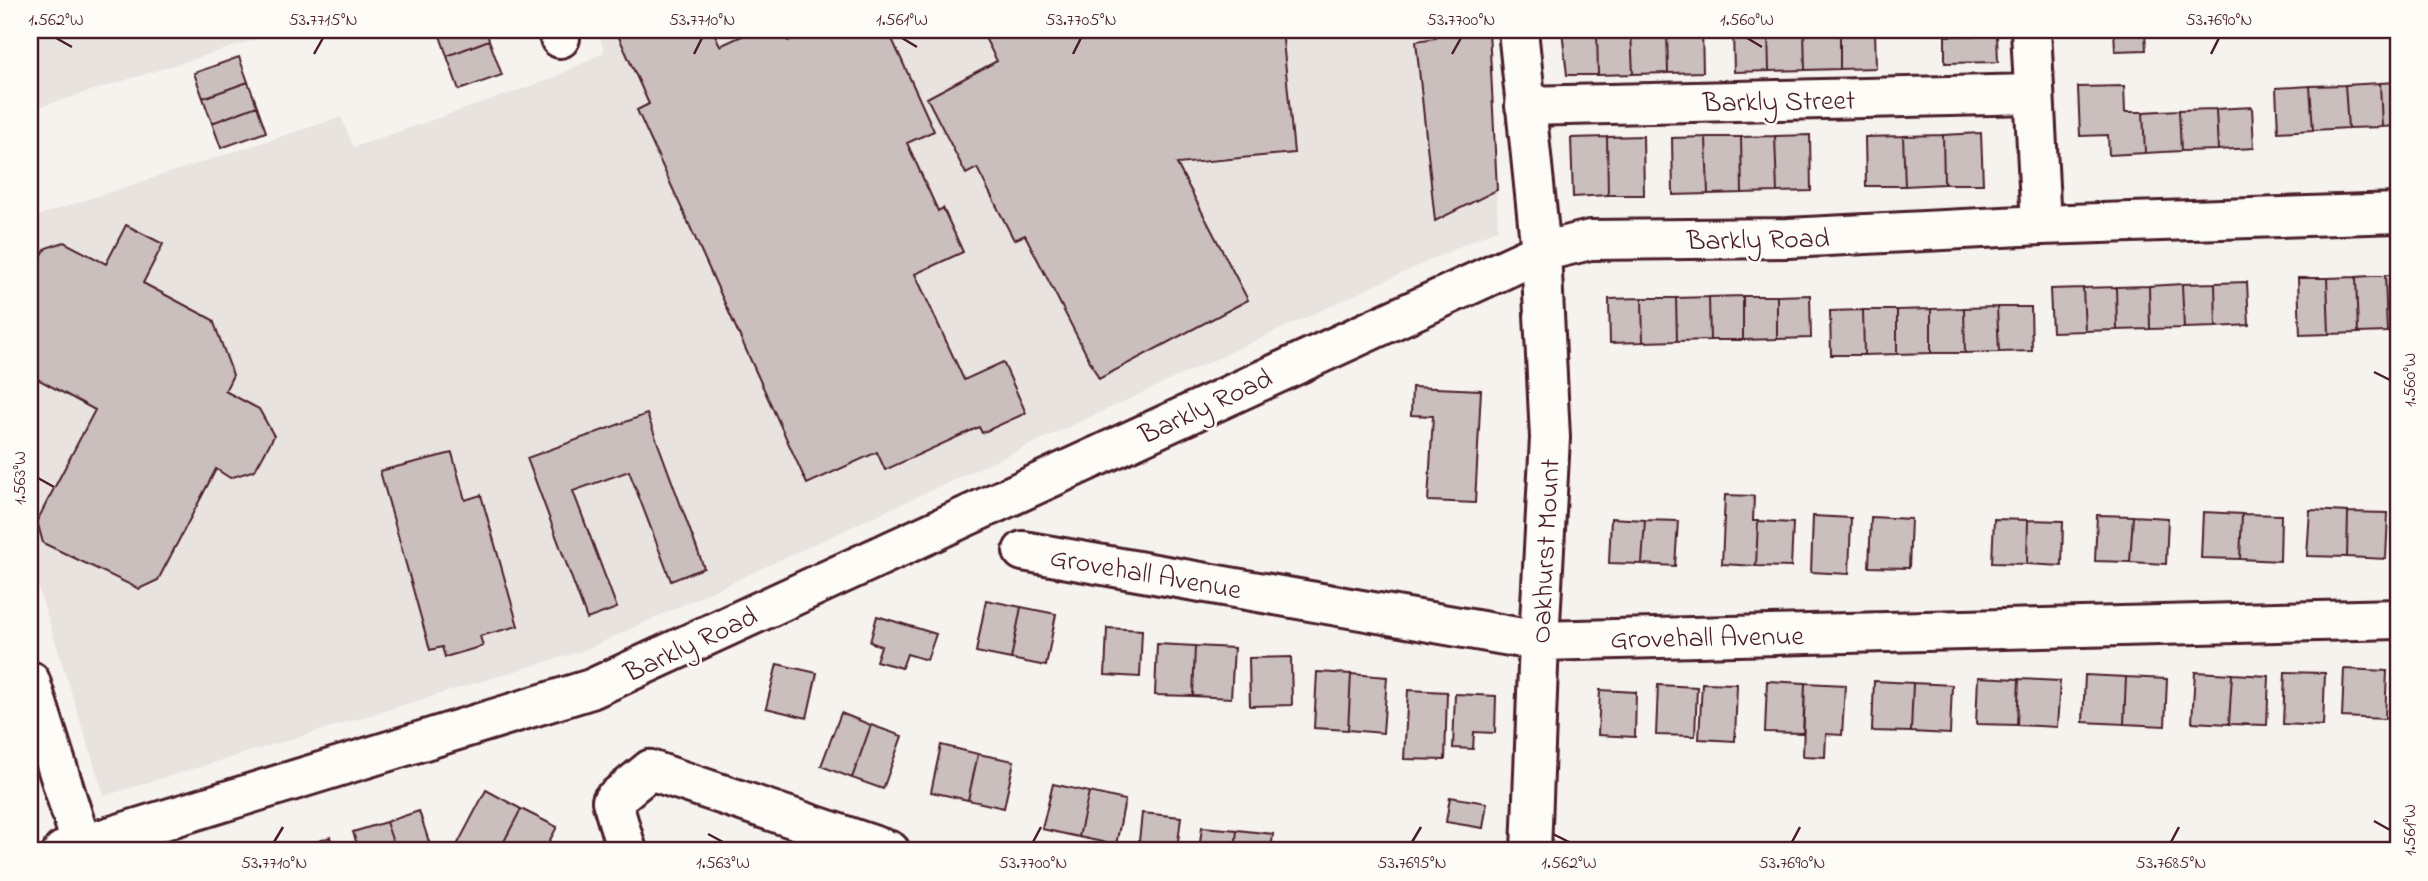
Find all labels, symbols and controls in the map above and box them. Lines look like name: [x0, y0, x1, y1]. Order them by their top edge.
text: 1.562°W: [28, 8, 84, 34]
text: 53.7715°N: [288, 8, 358, 34]
text: 53.7710°N: [669, 8, 735, 34]
text: 1.561°W: [876, 8, 928, 34]
text: 53.7705°N: [1045, 8, 1117, 34]
text: 53.7700°N: [1427, 8, 1495, 34]
text: 1.560°W: [1720, 8, 1774, 34]
text: 53.7690°N: [2186, 8, 2252, 34]
street label: Barkly Street: [1701, 82, 1856, 125]
street label: Barkly Road: [1685, 220, 1830, 263]
text: 1.560°W: [2398, 353, 2424, 407]
street label: Barkly Road: [1132, 359, 1280, 457]
text: 1.563°W: [8, 451, 34, 505]
street label: Oakhurst Mount: [1522, 458, 1573, 645]
street label: Grovehall Avenue: [1047, 538, 1245, 613]
street label: Barkly Road: [617, 597, 765, 695]
street label: Grovehall Avenue: [1610, 617, 1805, 662]
text: 1.561°W: [2398, 804, 2424, 856]
text: 53.7710°N: [241, 851, 307, 877]
text: 1.563°W: [696, 851, 750, 877]
text: 53.7700°N: [999, 851, 1067, 877]
text: 53.7695°N: [1377, 851, 1447, 877]
text: 1.562°W: [1541, 851, 1597, 877]
text: 53.7690°N: [1759, 851, 1825, 877]
text: 53.7685°N: [2136, 851, 2206, 877]

